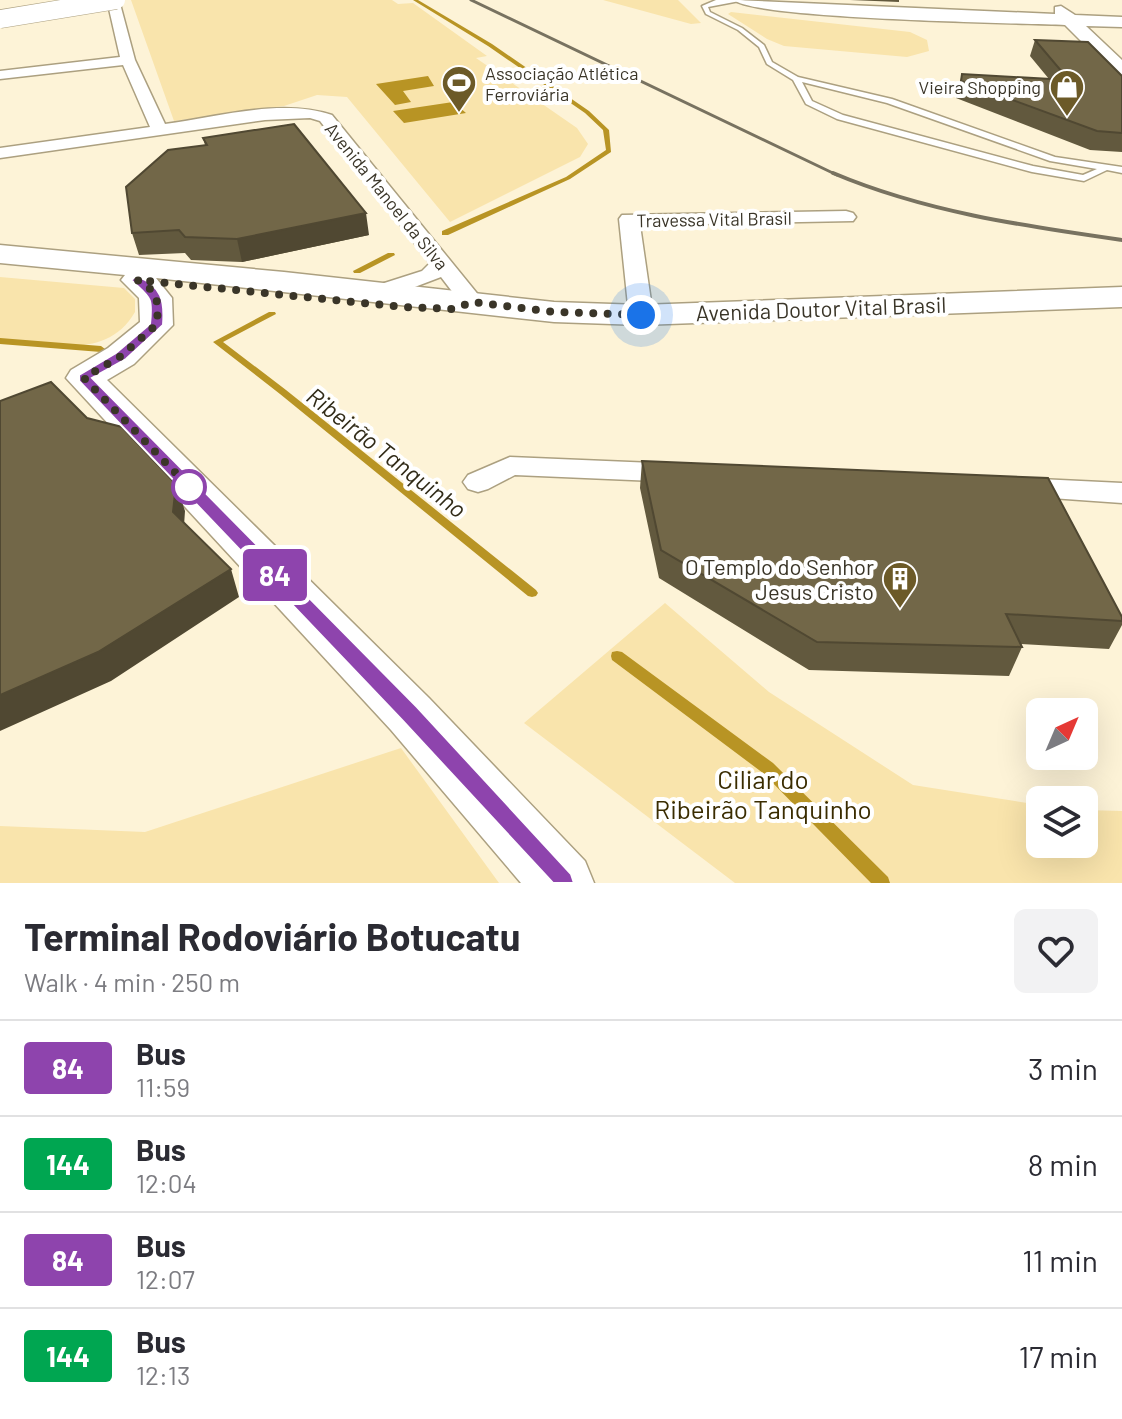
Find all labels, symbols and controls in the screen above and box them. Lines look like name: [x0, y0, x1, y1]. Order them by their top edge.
place label: Associação Atlética Ferroviária: [485, 62, 638, 105]
sports icon: Associação Atlética Ferroviária: [440, 64, 478, 114]
shop icon: Vieira Shopping: [1048, 68, 1086, 118]
place label: Vieira Shopping: [919, 76, 1041, 98]
street label: Avenida Manoel da Silva: [321, 118, 453, 274]
street label: Travessa Vital Brasil: [636, 207, 792, 231]
street label: Avenida Doutor Vital Brasil: [695, 291, 947, 325]
your location: [621, 295, 661, 335]
water label: Ribeirão Tanquinho: [301, 381, 473, 523]
unlabelled marker: [172, 470, 206, 504]
line badge: 84: [239, 549, 311, 601]
place label: O Templo do Senhor Jesus Cristo: [685, 553, 874, 604]
text: 84: [259, 558, 291, 592]
building icon: O Templo do Senhor Jesus Cristo: [881, 560, 919, 610]
north arrow: [1026, 698, 1098, 770]
map controls: [1026, 698, 1098, 858]
park label: Ciliar do Ribeirão Tanquinho: [654, 763, 872, 824]
button: layers: [1026, 786, 1098, 858]
button: heart: [1014, 909, 1098, 993]
text: Terminal Rodoviário Botucatu: [24, 913, 520, 959]
text: Walk · 4 min · 250 m: [24, 966, 240, 997]
text: Bus: [136, 1035, 186, 1071]
text: 3 min: [1028, 1050, 1098, 1086]
text: 84: [52, 1051, 84, 1085]
text: 11:59: [136, 1071, 190, 1102]
text: Bus: [136, 1131, 186, 1167]
text: 8 min: [1028, 1146, 1098, 1182]
text: 144: [46, 1147, 90, 1181]
text: 12:04: [136, 1167, 197, 1198]
text: Bus: [136, 1227, 186, 1263]
text: 11 min: [1022, 1242, 1098, 1278]
text: 84: [52, 1243, 84, 1277]
text: 12:07: [136, 1263, 195, 1294]
text: Bus: [136, 1323, 186, 1359]
text: 17 min: [1019, 1338, 1098, 1374]
text: 144: [46, 1339, 90, 1373]
text: 12:13: [136, 1359, 190, 1390]

